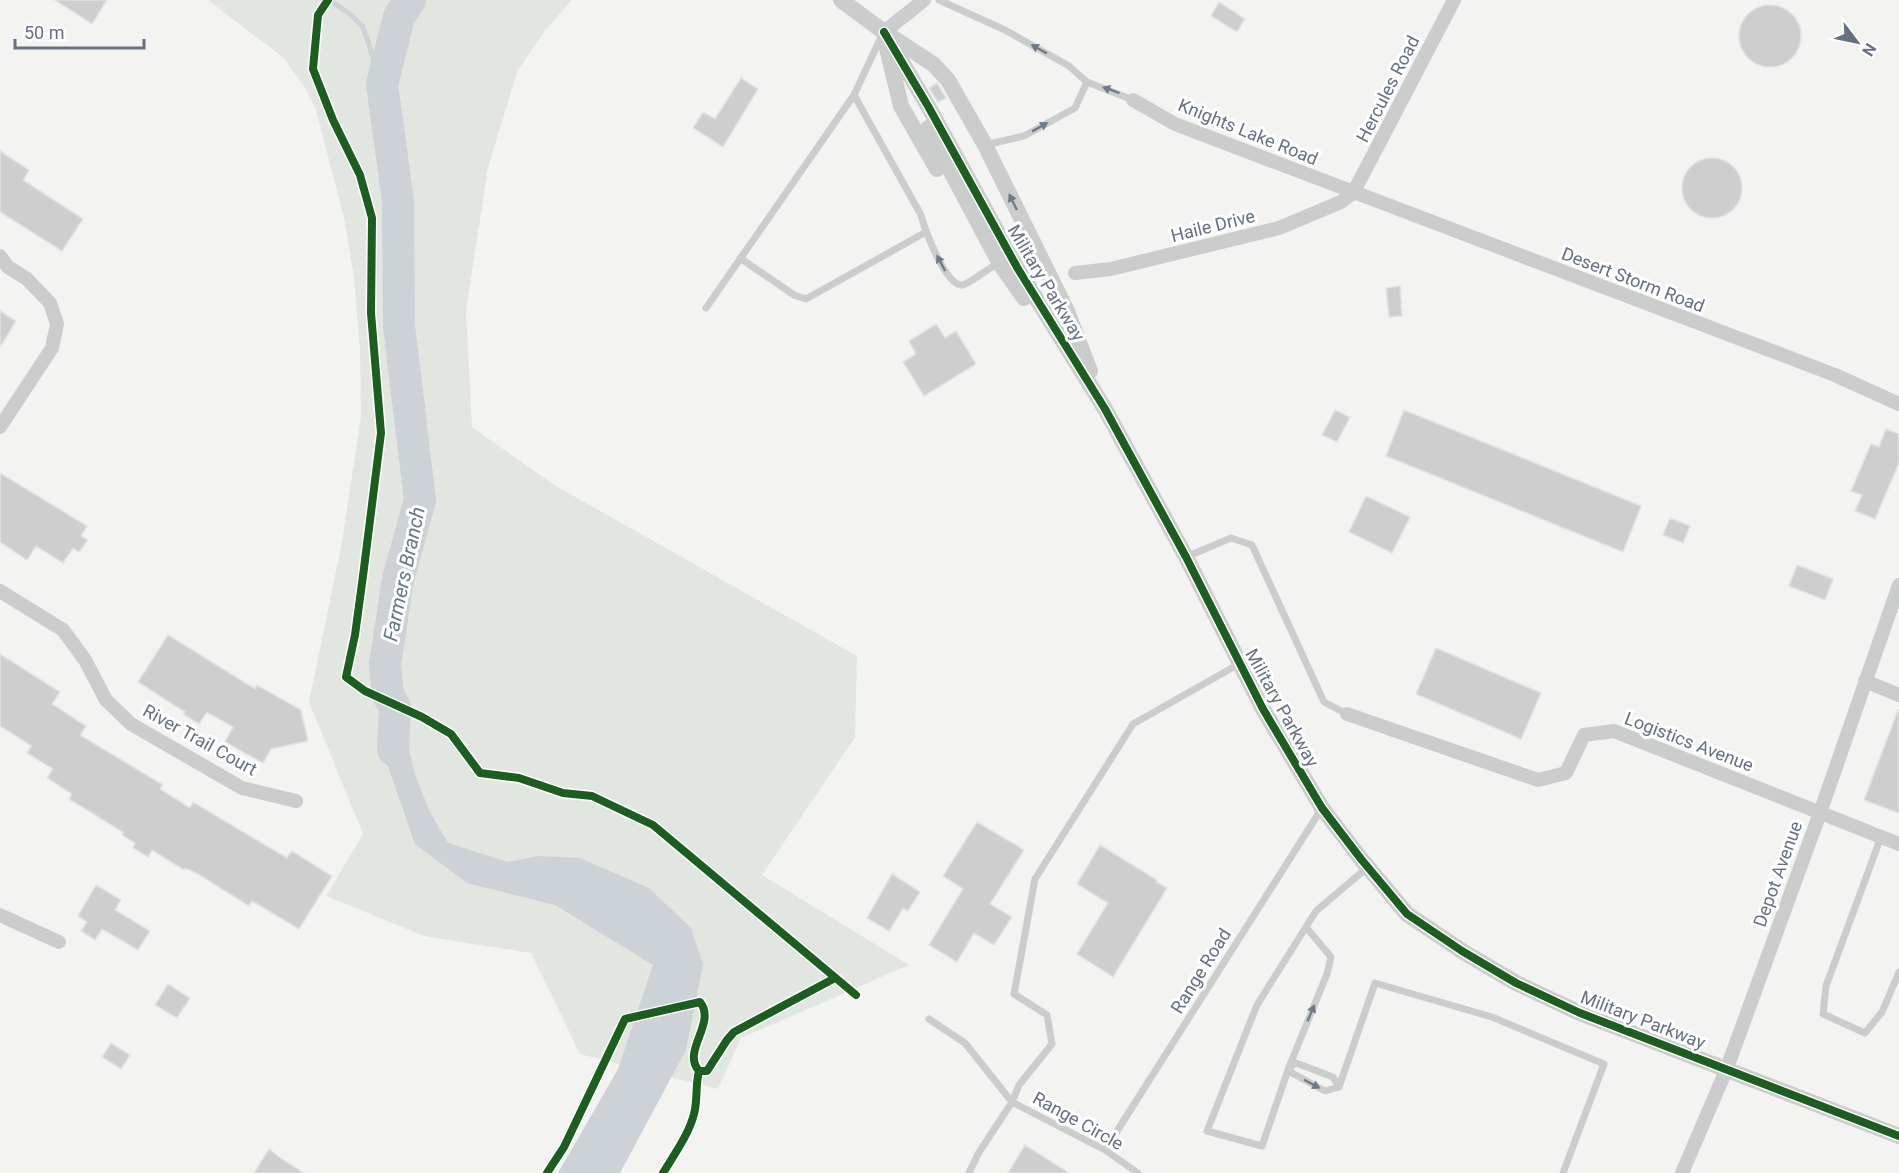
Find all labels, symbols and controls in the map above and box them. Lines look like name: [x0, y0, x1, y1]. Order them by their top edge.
scale bar: [15, 12, 144, 50]
north arrow: [1827, 12, 1887, 72]
text: 50 m: [24, 22, 64, 43]
street label: Hercules Road: [1352, 32, 1423, 146]
text: N: [1858, 40, 1880, 60]
one-way arrow: [1030, 44, 1047, 54]
one-way arrow: [1101, 85, 1119, 95]
street label: Knights Lake Road: [1175, 94, 1321, 169]
one-way arrow: [1032, 122, 1049, 132]
one-way arrow: [1009, 193, 1018, 210]
street label: Haile Drive: [1169, 205, 1257, 246]
street label: Military Parkway: [1004, 221, 1090, 345]
street label: Desert Storm Road: [1559, 243, 1708, 316]
one-way arrow: [936, 254, 946, 271]
water label: Farmers Branch: [378, 505, 430, 643]
street label: Military Parkway: [1241, 645, 1324, 771]
street label: River Trail Court: [140, 700, 261, 780]
street label: Logistics Avenue: [1622, 707, 1756, 776]
street label: Depot Avenue: [1749, 818, 1806, 930]
street label: Range Road: [1166, 924, 1235, 1017]
street label: Military Parkway: [1578, 986, 1709, 1053]
one-way arrow: [1306, 1004, 1316, 1022]
one-way arrow: [1304, 1079, 1321, 1089]
street label: Range Circle: [1029, 1087, 1127, 1154]

